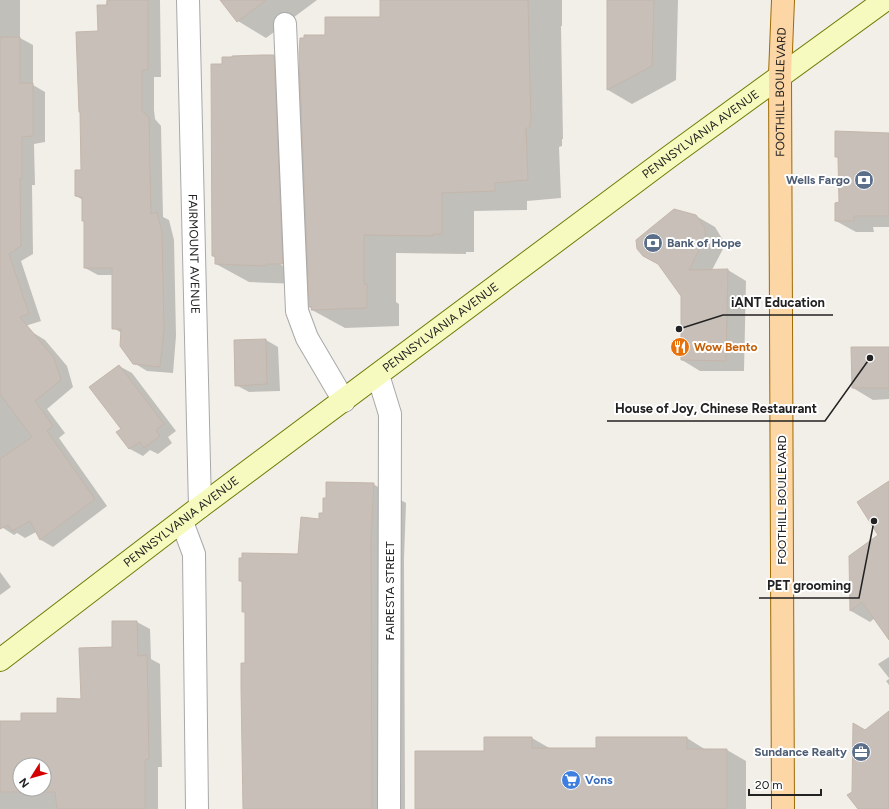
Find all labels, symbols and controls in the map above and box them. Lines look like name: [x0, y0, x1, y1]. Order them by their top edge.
street label: FOOTHILL BOULEVARD: [773, 27, 789, 157]
street label: PENNSYLVANIA AVENUE: [640, 87, 762, 181]
bank icon: Wells Fargo: [853, 169, 875, 191]
place label: Wells Fargo: [786, 173, 850, 187]
street label: FAIRMOUNT AVENUE: [186, 194, 202, 314]
bank icon: Bank of Hope: [642, 232, 664, 254]
place label: Bank of Hope: [667, 236, 742, 250]
street label: PENNSYLVANIA AVENUE: [380, 280, 501, 375]
callout: iANT Education: [723, 290, 833, 315]
text: iANT Education: [731, 295, 825, 310]
restaurant icon: Wow Bento: [669, 336, 691, 358]
place label: Wow Bento: [694, 340, 757, 354]
callout: House of Joy, Chinese Restaurant: [607, 396, 825, 421]
text: House of Joy, Chinese Restaurant: [615, 401, 817, 416]
street label: FOOTHILL BOULEVARD: [775, 435, 789, 565]
street label: PENNSYLVANIA AVENUE: [121, 473, 242, 570]
street label: FAIRESTA STREET: [383, 541, 397, 641]
callout: PET grooming: [759, 573, 859, 598]
text: PET grooming: [767, 578, 851, 593]
office icon: Sundance Realty: [850, 741, 872, 763]
place label: Sundance Realty: [754, 745, 847, 759]
north arrow: [12, 757, 52, 797]
supermarket icon: Vons: [560, 769, 582, 791]
scale bar: [749, 771, 821, 797]
place label: Vons: [585, 773, 613, 787]
text: N: [17, 775, 32, 790]
text: 20 m: [755, 778, 783, 792]

